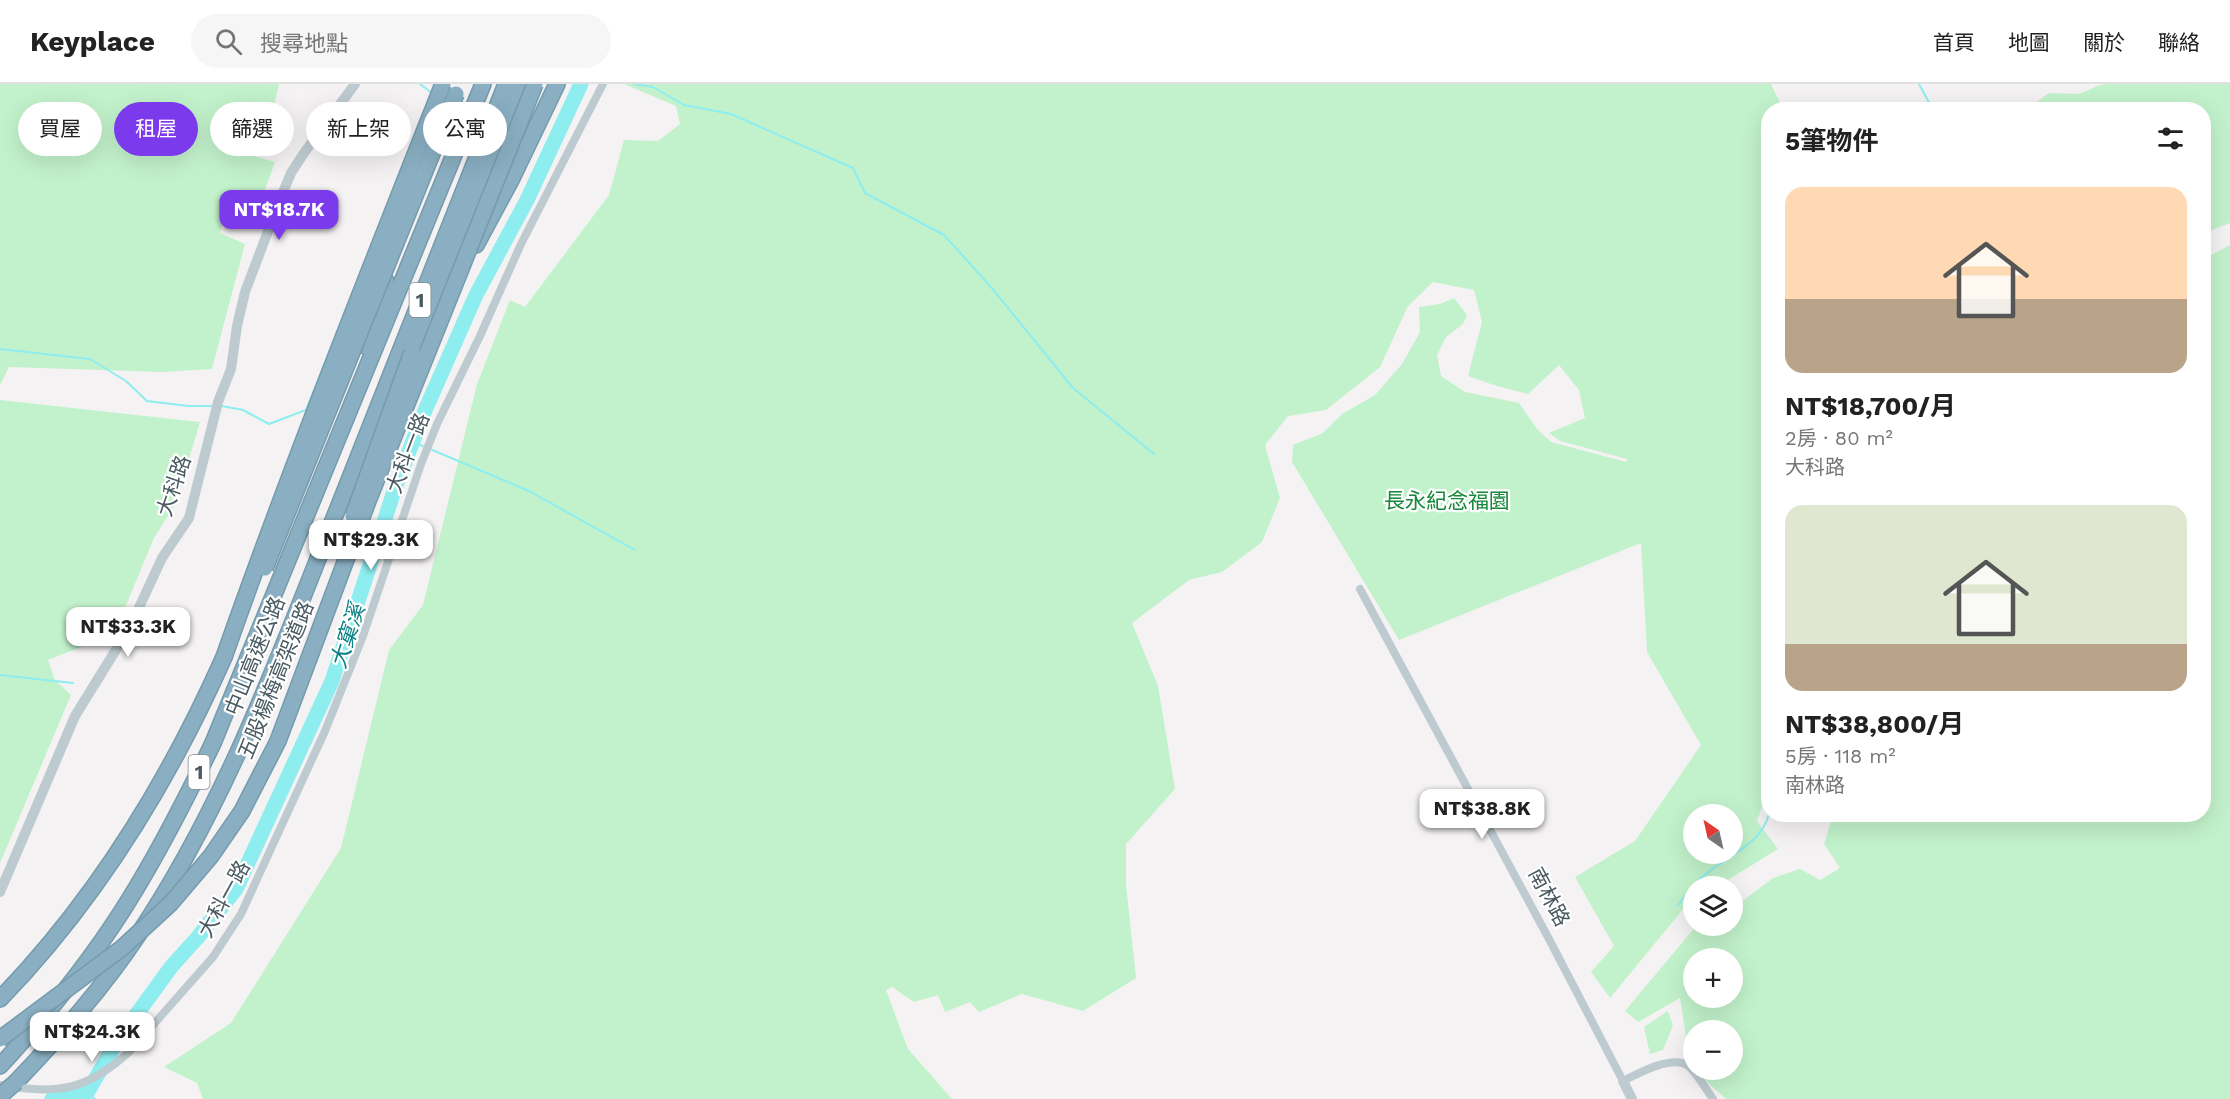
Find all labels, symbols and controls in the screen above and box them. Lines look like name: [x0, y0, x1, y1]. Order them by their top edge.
search box: [191, 14, 611, 68]
text: Keyplace: [30, 25, 155, 58]
icon: search: [212, 25, 245, 58]
text: 首頁: [1933, 30, 1975, 55]
text: 地圖: [2008, 30, 2050, 55]
text: 關於: [2083, 30, 2125, 55]
text: 聯絡: [2158, 30, 2200, 55]
text: 搜尋地點: [260, 31, 348, 56]
chip: 買屋: [18, 102, 102, 156]
chip: 租屋: [114, 102, 198, 156]
chip: 篩選: [210, 102, 294, 156]
chip: 新上架: [306, 102, 411, 156]
chip: 公寓: [423, 102, 507, 156]
icon: filters: [2154, 122, 2187, 155]
text: 5筆物件: [1785, 126, 1878, 156]
pin: NT$18.7K: [217, 190, 341, 241]
text: NT$18.7K: [233, 197, 325, 221]
icon: home: [1932, 226, 2040, 334]
road number: 1: [410, 283, 430, 317]
text: NT$18,700/月: [1785, 391, 1956, 421]
street label: 大科一路: [381, 409, 434, 497]
text: 2房 · 80 m²: [1785, 426, 1893, 450]
street label: 大科路: [151, 452, 196, 520]
text: 大科路: [1785, 455, 1845, 479]
park label: 長永紀念福園: [1384, 488, 1510, 513]
pin: NT$29.3K: [309, 520, 433, 571]
text: NT$29.3K: [323, 527, 419, 551]
icon: home: [1932, 544, 2040, 652]
street label: 中山高速公路: [219, 593, 290, 719]
street label: 五股楊梅高架道路: [232, 597, 319, 762]
water label: 大窠溪: [325, 598, 370, 671]
pin: NT$33.3K: [66, 607, 190, 658]
text: NT$33.3K: [80, 614, 176, 638]
text: NT$38,800/月: [1785, 709, 1964, 739]
text: 5房 · 118 m²: [1785, 744, 1896, 768]
road number: 1: [188, 755, 210, 789]
text: 南林路: [1785, 773, 1845, 797]
pin: NT$38.8K: [1420, 789, 1544, 840]
text: NT$38.8K: [1433, 796, 1531, 820]
north arrow: [1683, 804, 1743, 864]
map controls: [1683, 804, 1743, 1080]
street label: 大科一路: [192, 856, 255, 942]
street label: 南林路: [1524, 863, 1575, 930]
button: layers: [1683, 876, 1743, 936]
button: +: [1683, 948, 1743, 1008]
pin: NT$24.3K: [30, 1012, 154, 1063]
text: NT$24.3K: [44, 1019, 140, 1043]
button: −: [1683, 1020, 1743, 1080]

